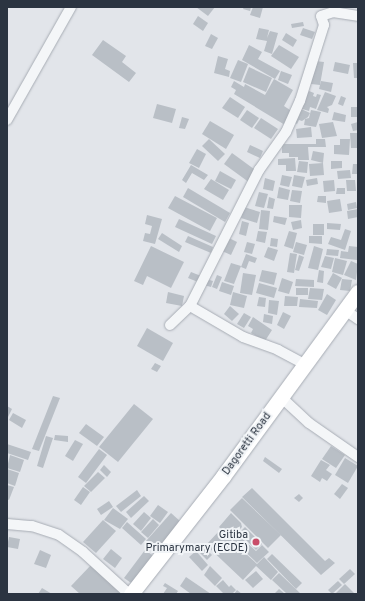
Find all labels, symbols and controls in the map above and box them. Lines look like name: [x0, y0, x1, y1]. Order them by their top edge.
street label: Dagoretti Road: [220, 410, 274, 478]
place label: Gitiba Primarymary (ECDE): [145, 529, 248, 555]
marker: Gitiba Primarymary (ECDE): [251, 537, 261, 547]

